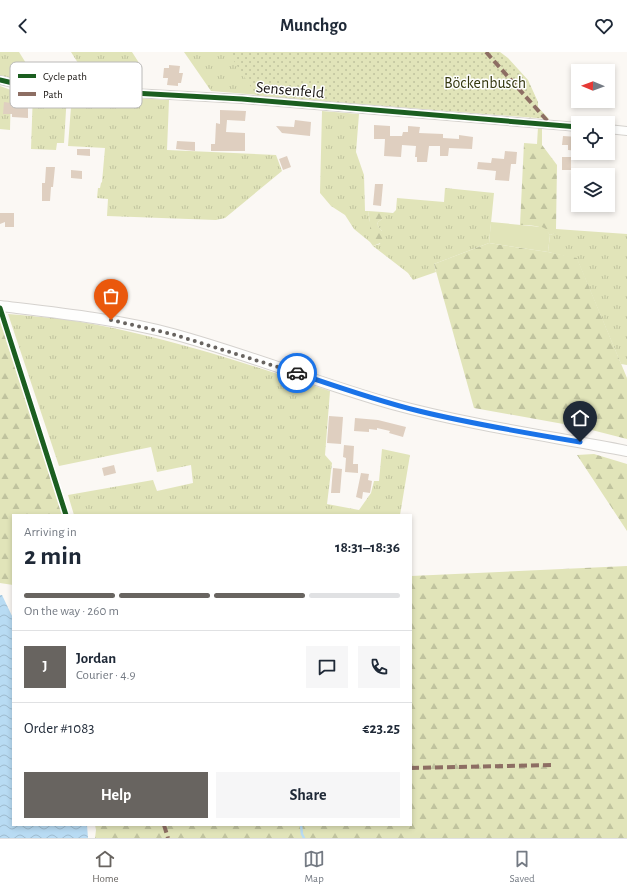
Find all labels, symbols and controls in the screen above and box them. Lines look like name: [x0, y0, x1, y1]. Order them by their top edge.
icon: back: [12, 15, 34, 37]
icon: heart: [593, 15, 615, 37]
text: Munchgo: [280, 17, 347, 35]
legend: [10, 62, 142, 108]
north arrow: [571, 64, 615, 108]
map controls: [571, 64, 615, 212]
text: Cycle path: [43, 71, 87, 82]
park label: Böckenbusch: [444, 75, 526, 91]
street label: Sensenfeld: [255, 79, 325, 101]
text: Path: [43, 89, 63, 100]
button: locate: [571, 116, 615, 160]
button: layers: [571, 168, 615, 212]
pin: [94, 279, 128, 320]
icon: bag: [100, 285, 122, 307]
courier: [277, 353, 317, 393]
icon: car: [286, 362, 308, 384]
pin: [563, 401, 597, 442]
icon: home: [569, 407, 591, 429]
text: Arriving in: [24, 526, 77, 539]
text: 18:31–18:36: [335, 540, 400, 555]
text: 2 min: [24, 543, 82, 569]
text: On the way · 260 m: [24, 605, 119, 618]
button: chat: [306, 646, 348, 688]
button: phone: [358, 646, 400, 688]
text: Jordan: [76, 651, 116, 666]
text: J: [42, 659, 48, 674]
text: Courier · 4.9: [76, 669, 136, 682]
text: Order #1083: [24, 721, 94, 736]
text: €23.25: [362, 721, 400, 736]
button: Help: [24, 772, 208, 818]
button: Share: [216, 772, 400, 818]
tab: Home: [92, 848, 119, 885]
tab: Map: [303, 848, 325, 885]
tab: Saved: [510, 848, 535, 885]

